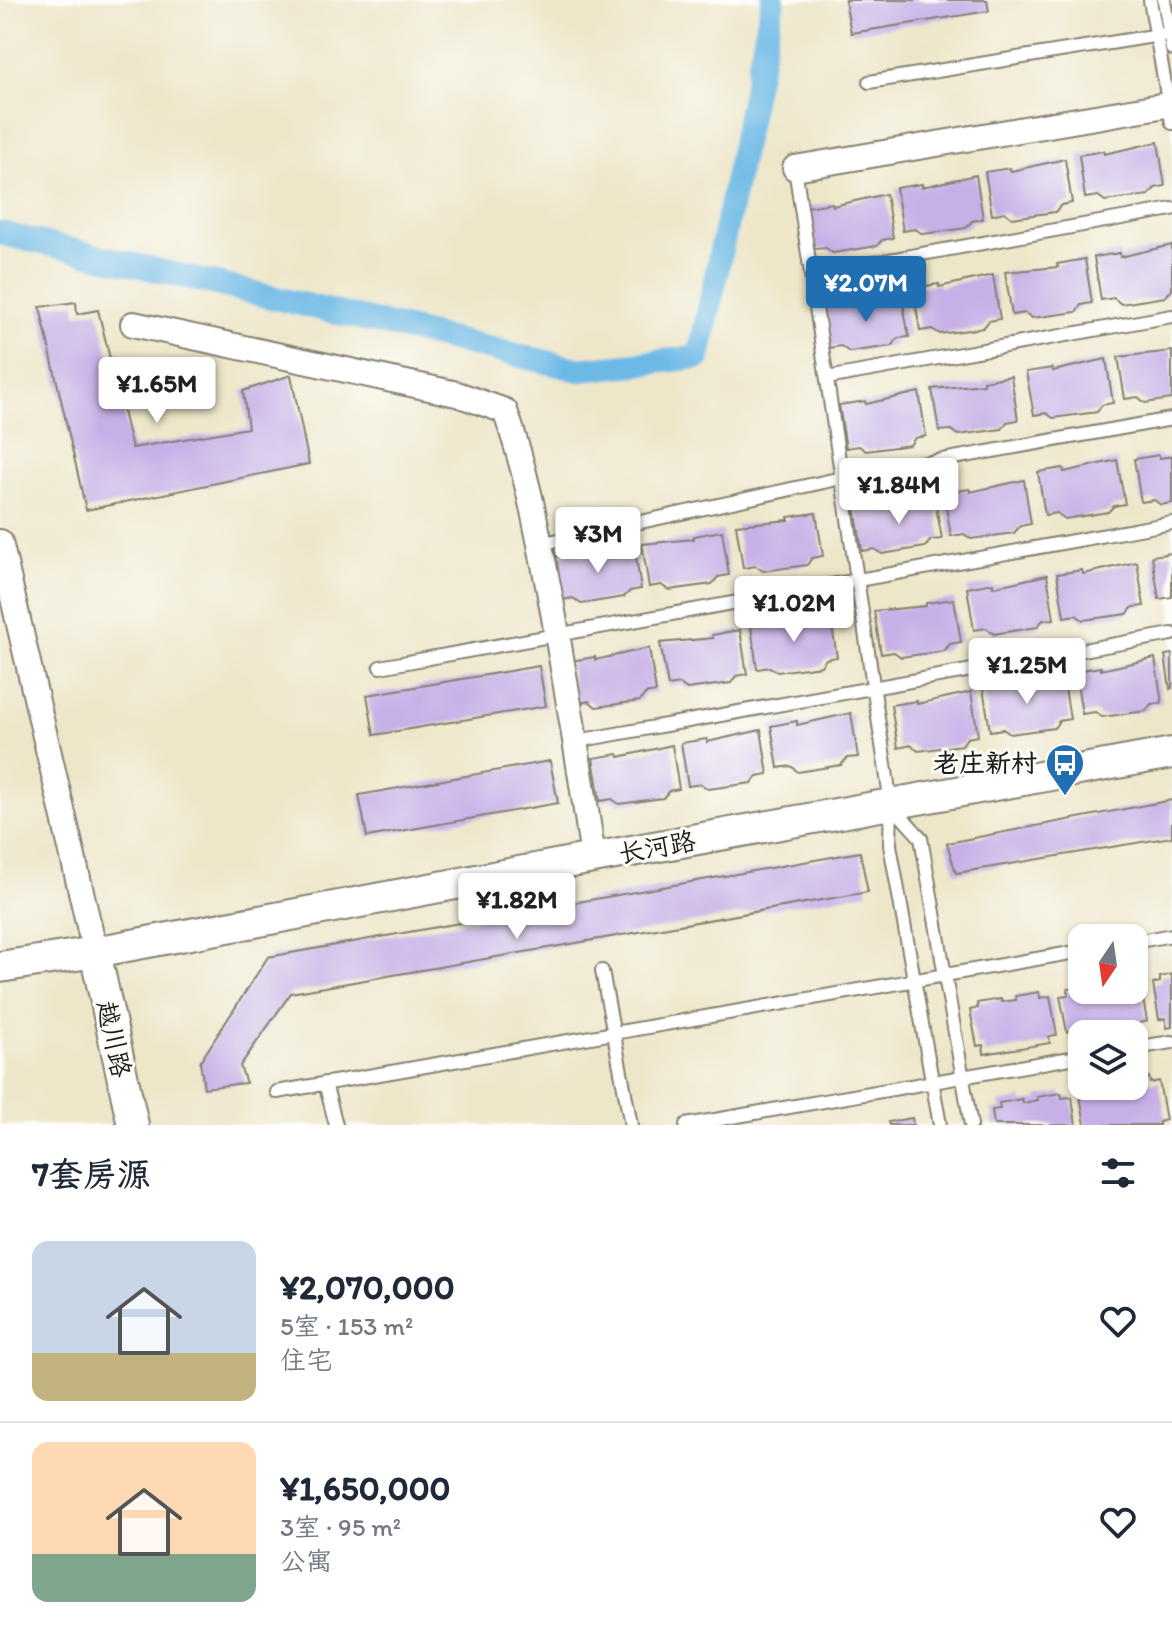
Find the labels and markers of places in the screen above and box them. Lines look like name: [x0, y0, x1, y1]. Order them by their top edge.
pin: ¥2.07M: [801, 256, 931, 324]
pin: ¥1.65M: [92, 357, 222, 425]
pin: ¥1.84M: [834, 458, 964, 526]
pin: ¥3M: [559, 507, 637, 575]
pin: ¥1.02M: [729, 576, 859, 644]
pin: ¥1.25M: [962, 638, 1092, 706]
bus stop icon: 老庄新村: [1044, 742, 1086, 797]
place label: 老庄新村: [933, 747, 1037, 779]
pin: ¥1.82M: [452, 873, 582, 941]

